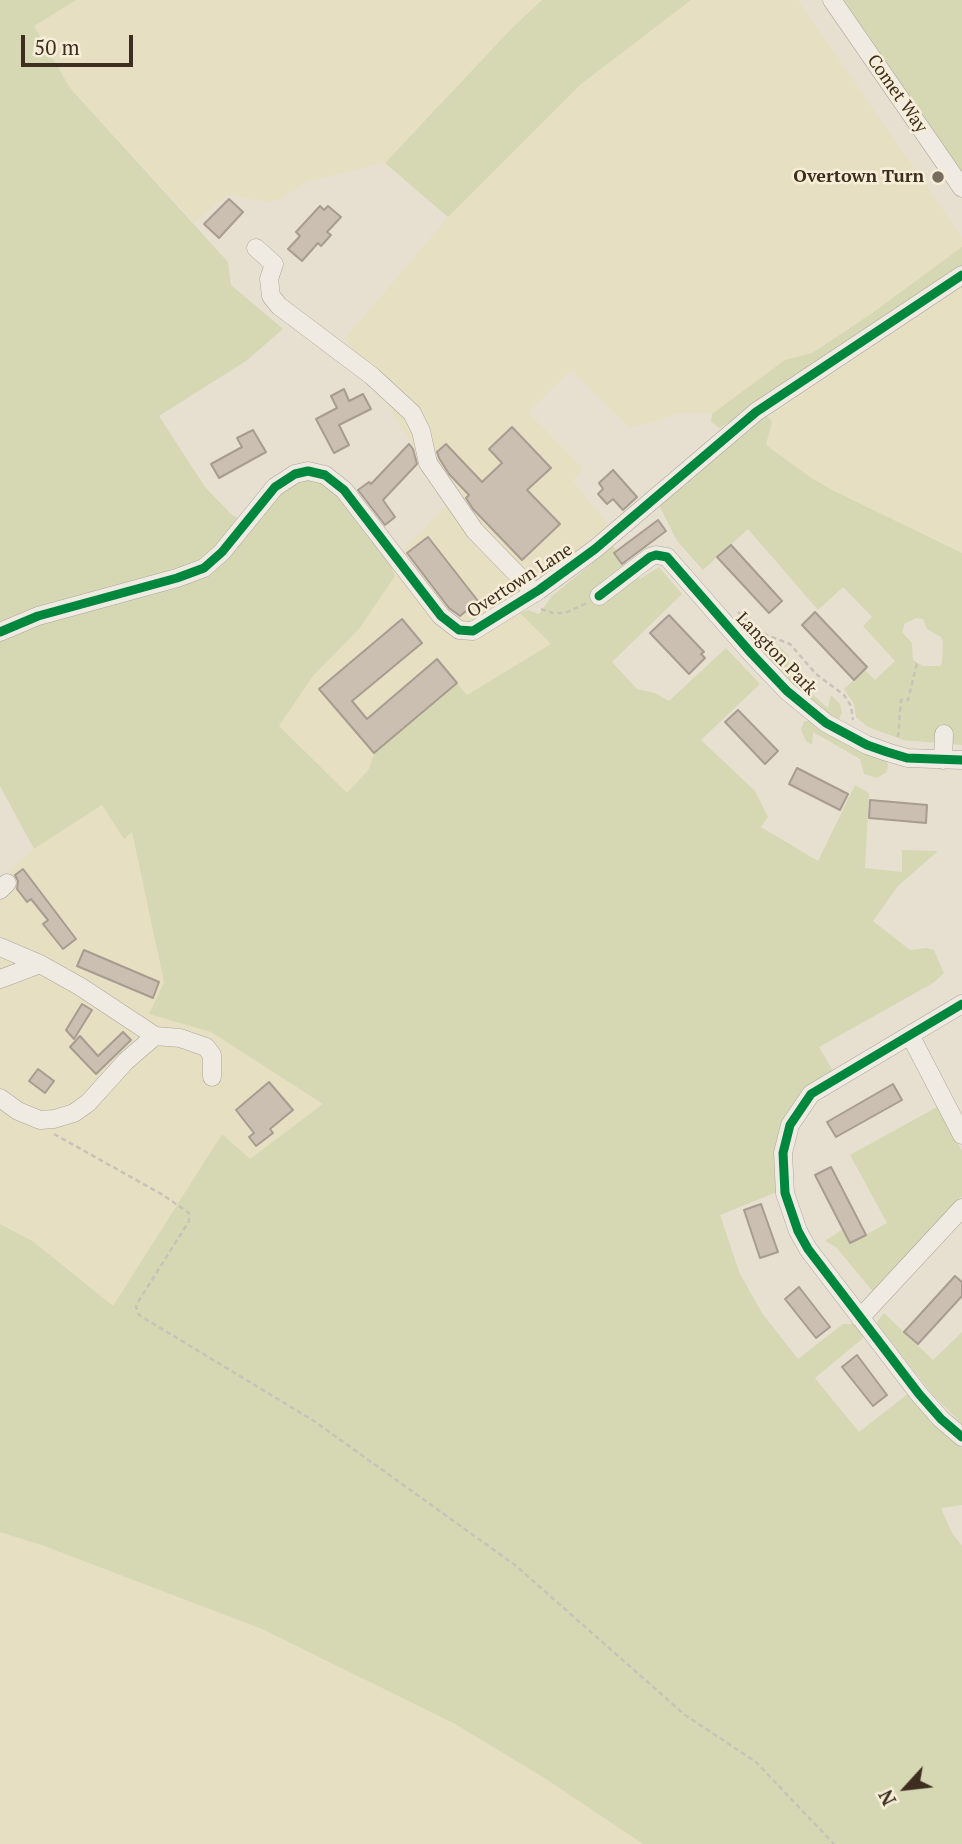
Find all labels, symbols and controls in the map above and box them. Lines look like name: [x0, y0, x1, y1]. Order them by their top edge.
scale bar: [24, 21, 136, 65]
text: 50 m: [34, 33, 80, 61]
street label: Comet Way: [862, 51, 932, 137]
place label: Overtown Turn: [793, 166, 924, 188]
marker: Overtown Turn: [930, 169, 946, 185]
street label: Overtown Lane: [463, 539, 577, 623]
street label: Langton Park: [731, 608, 821, 700]
north arrow: [871, 1753, 941, 1823]
text: N: [872, 1786, 901, 1810]

